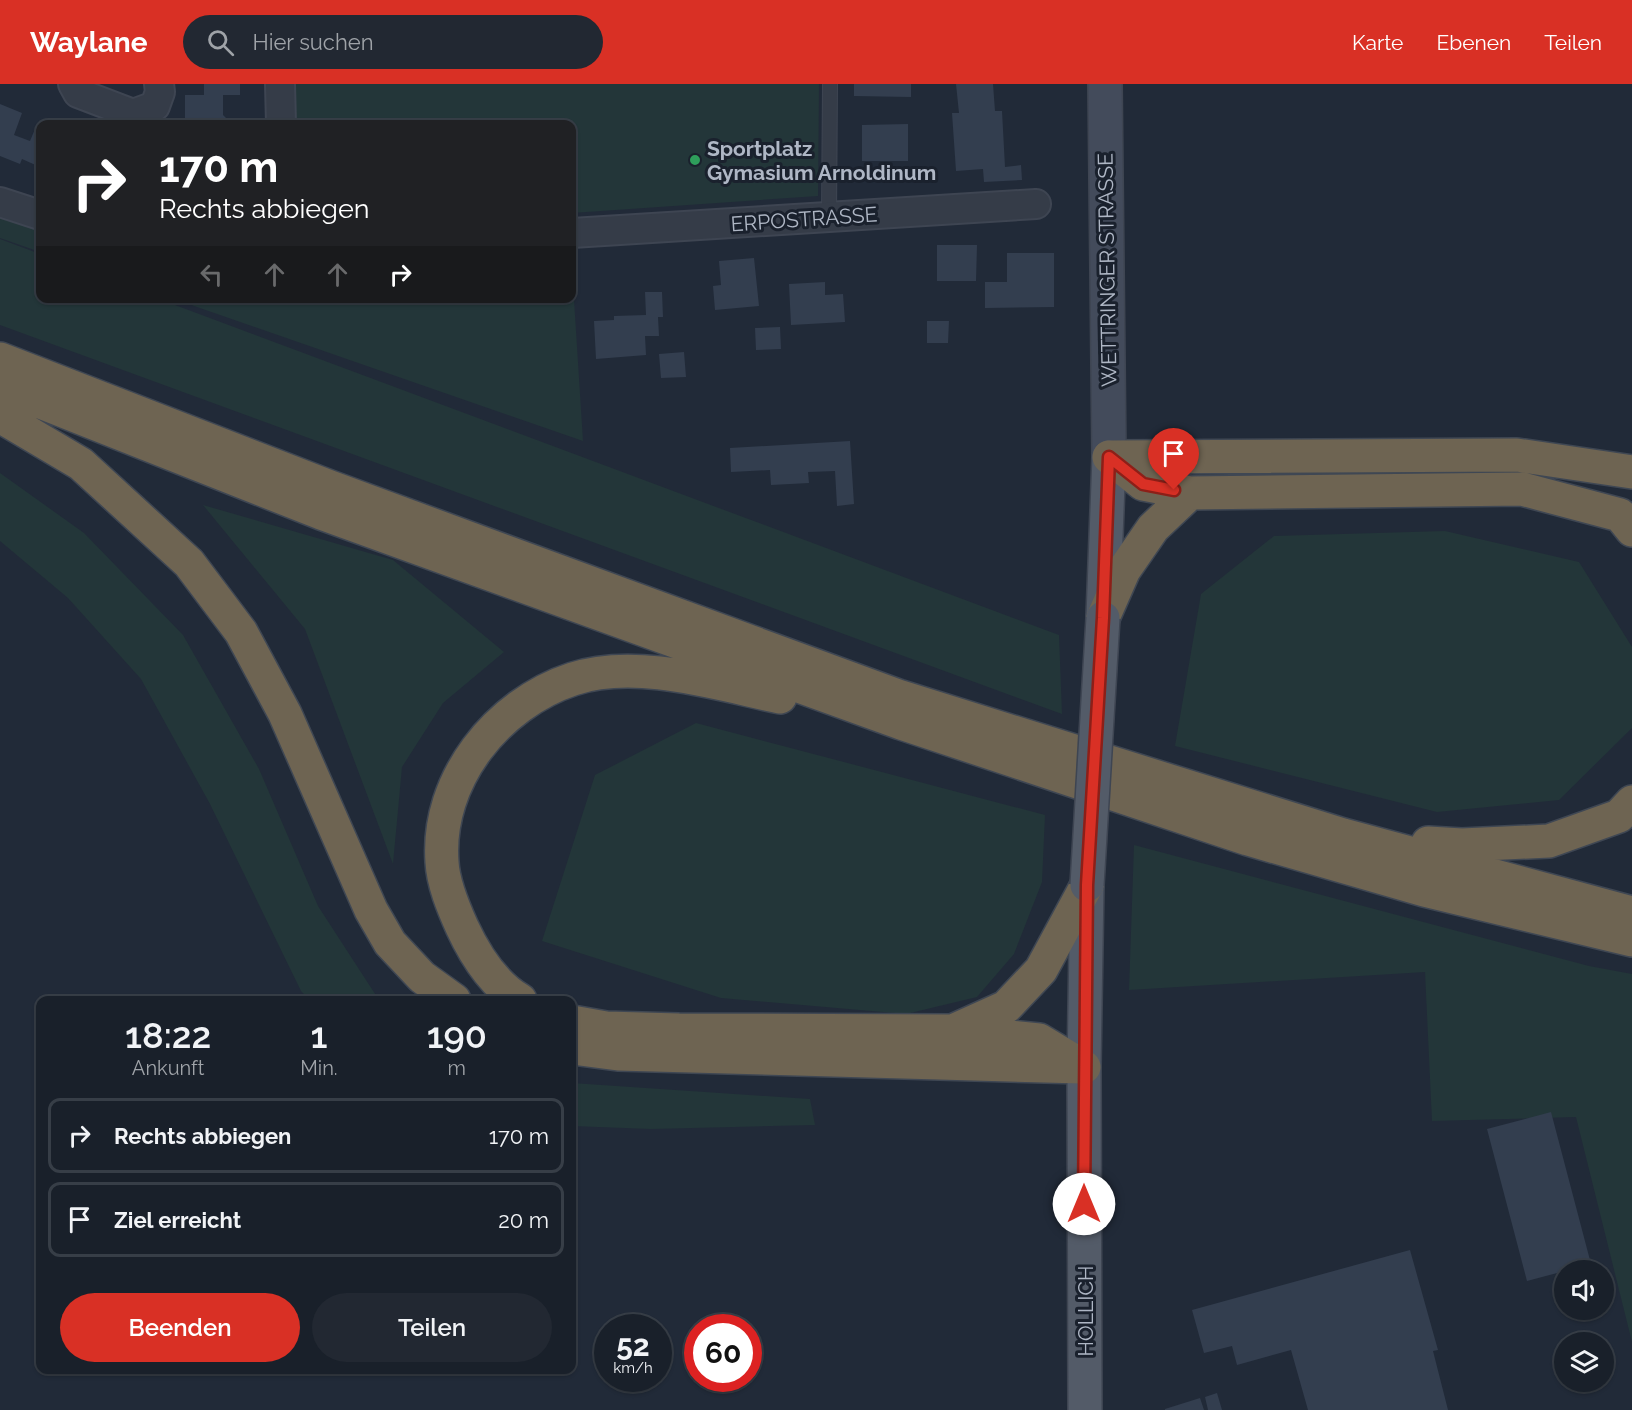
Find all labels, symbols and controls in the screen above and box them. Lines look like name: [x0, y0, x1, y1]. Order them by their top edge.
search box: [183, 15, 603, 69]
text: Waylane: [30, 26, 147, 59]
icon: search: [204, 26, 237, 59]
text: Hier suchen: [252, 29, 374, 55]
text: Karte: [1352, 30, 1403, 55]
text: Ebenen: [1436, 30, 1511, 55]
text: Teilen: [1544, 30, 1602, 55]
place label: Sportplatz Gymasium Arnoldinum: [707, 136, 936, 185]
text: 170 m: [159, 143, 278, 192]
icon: right: [60, 144, 138, 222]
marker: Sportplatz Gymasium Arnoldinum: [688, 153, 702, 167]
street label: WETTRINGER STRASSE: [1092, 153, 1122, 387]
text: Rechts abbiegen: [159, 193, 369, 224]
street label: ERPOSTRASSE: [730, 201, 878, 237]
icon: left: [195, 258, 228, 291]
icon: ahead: [258, 258, 291, 291]
icon: ahead: [321, 258, 354, 291]
icon: right: [384, 258, 417, 291]
pin: [1148, 428, 1199, 490]
icon: arrive: [1157, 437, 1190, 470]
text: 18:22: [125, 1014, 211, 1056]
text: 1: [310, 1014, 327, 1056]
text: 190: [427, 1014, 487, 1056]
text: Ankunft: [132, 1056, 204, 1080]
text: Min.: [300, 1056, 338, 1080]
text: m: [448, 1056, 466, 1080]
icon: right: [63, 1119, 96, 1152]
text: Rechts abbiegen: [114, 1123, 291, 1149]
text: 170 m: [489, 1123, 549, 1149]
position arrow: [1052, 1172, 1116, 1236]
icon: arrive: [63, 1203, 96, 1236]
text: Ziel erreicht: [114, 1207, 241, 1233]
text: 20 m: [498, 1207, 549, 1233]
map controls: [1554, 1260, 1614, 1392]
button: sound: [1554, 1260, 1614, 1320]
street label: HOLLICH: [1073, 1266, 1098, 1356]
button: Beenden: [60, 1293, 300, 1362]
button: Teilen: [312, 1293, 552, 1362]
speed limit sign: 60: [684, 1314, 762, 1392]
text: 52: [616, 1328, 650, 1363]
button: layers: [1554, 1332, 1614, 1392]
text: km/h: [613, 1359, 653, 1377]

